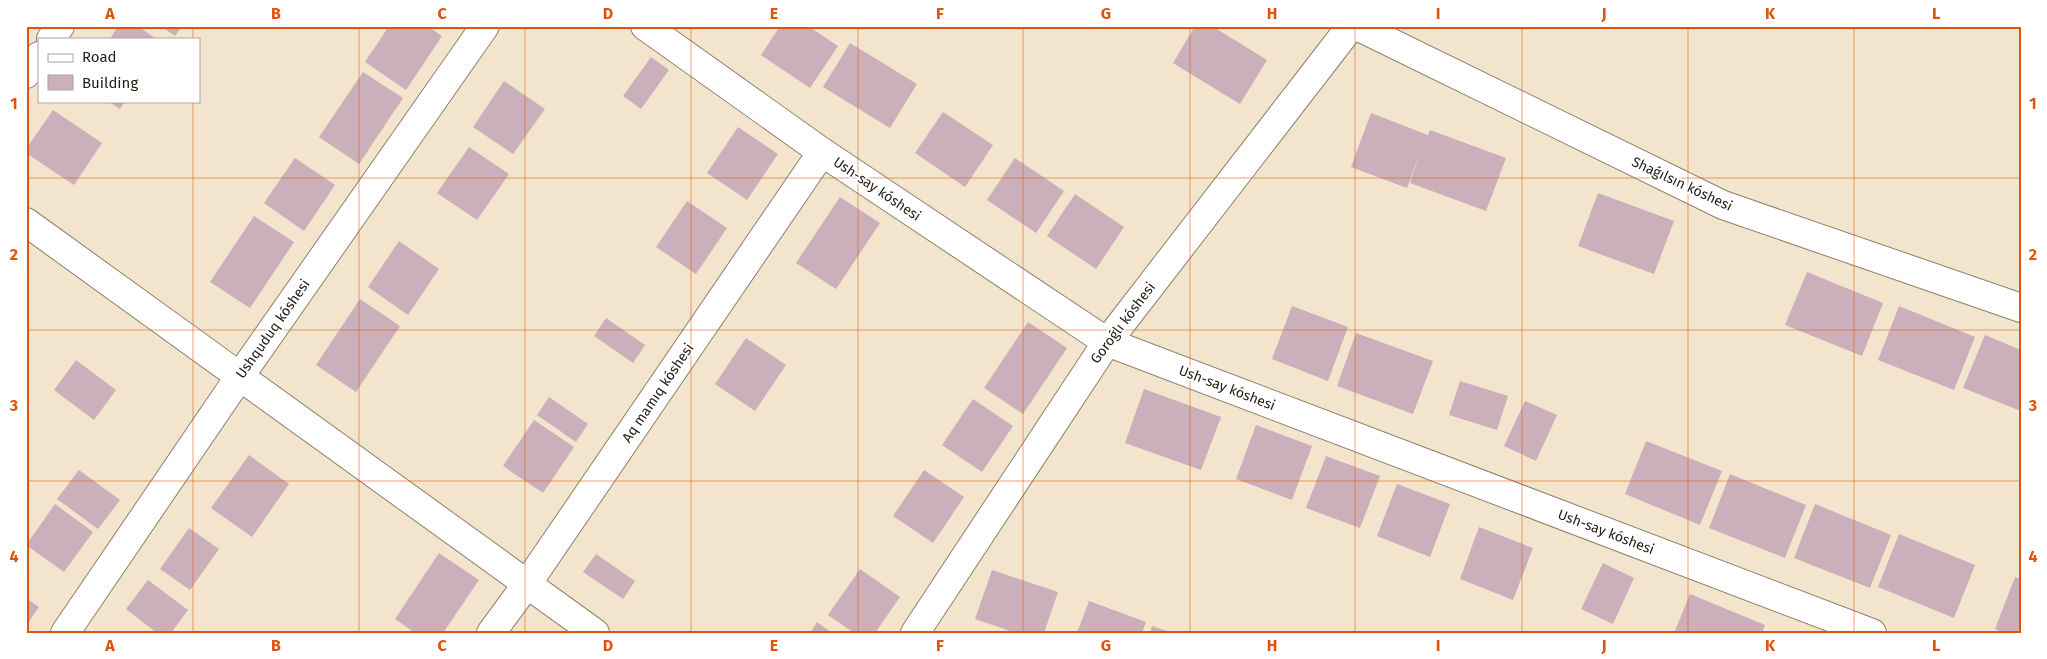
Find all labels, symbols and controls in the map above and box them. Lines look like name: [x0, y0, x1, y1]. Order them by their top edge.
text: A: [104, 4, 115, 23]
text: B: [271, 4, 281, 23]
text: C: [437, 4, 447, 23]
text: D: [603, 4, 613, 23]
text: E: [770, 4, 778, 23]
text: F: [936, 4, 944, 23]
text: G: [1101, 4, 1111, 23]
text: H: [1267, 4, 1277, 23]
text: I: [1436, 4, 1440, 23]
text: J: [1600, 4, 1607, 23]
text: K: [1765, 4, 1776, 23]
text: L: [1932, 4, 1940, 23]
legend: [38, 38, 200, 102]
text: Road: [82, 48, 117, 66]
text: Building: [82, 74, 138, 92]
text: 1: [10, 94, 18, 113]
text: 1: [2029, 94, 2037, 113]
street label: Ush-say kóshesi: [830, 153, 924, 225]
street label: Shaǵılsın kóshesi: [1629, 153, 1735, 215]
text: 2: [10, 245, 18, 264]
text: 2: [2029, 245, 2037, 264]
street label: Ushquduq kóshesi: [232, 276, 314, 382]
street label: Goroǵlı kóshesi: [1087, 279, 1159, 367]
street label: Aq mamıq kóshesi: [619, 340, 697, 446]
street label: Ush-say kóshesi: [1176, 362, 1278, 414]
text: 3: [9, 396, 18, 415]
text: 3: [2028, 396, 2037, 415]
street label: Ush-say kóshesi: [1555, 506, 1657, 558]
text: 4: [9, 547, 19, 566]
text: 4: [2028, 547, 2038, 566]
text: A: [104, 636, 115, 655]
text: B: [271, 636, 281, 655]
text: C: [437, 636, 447, 655]
text: D: [603, 636, 613, 655]
text: E: [770, 636, 778, 655]
text: F: [936, 636, 944, 655]
text: G: [1101, 636, 1111, 655]
text: H: [1267, 636, 1277, 655]
text: I: [1436, 636, 1440, 655]
text: J: [1600, 636, 1607, 655]
text: K: [1765, 636, 1776, 655]
text: L: [1932, 636, 1940, 655]

